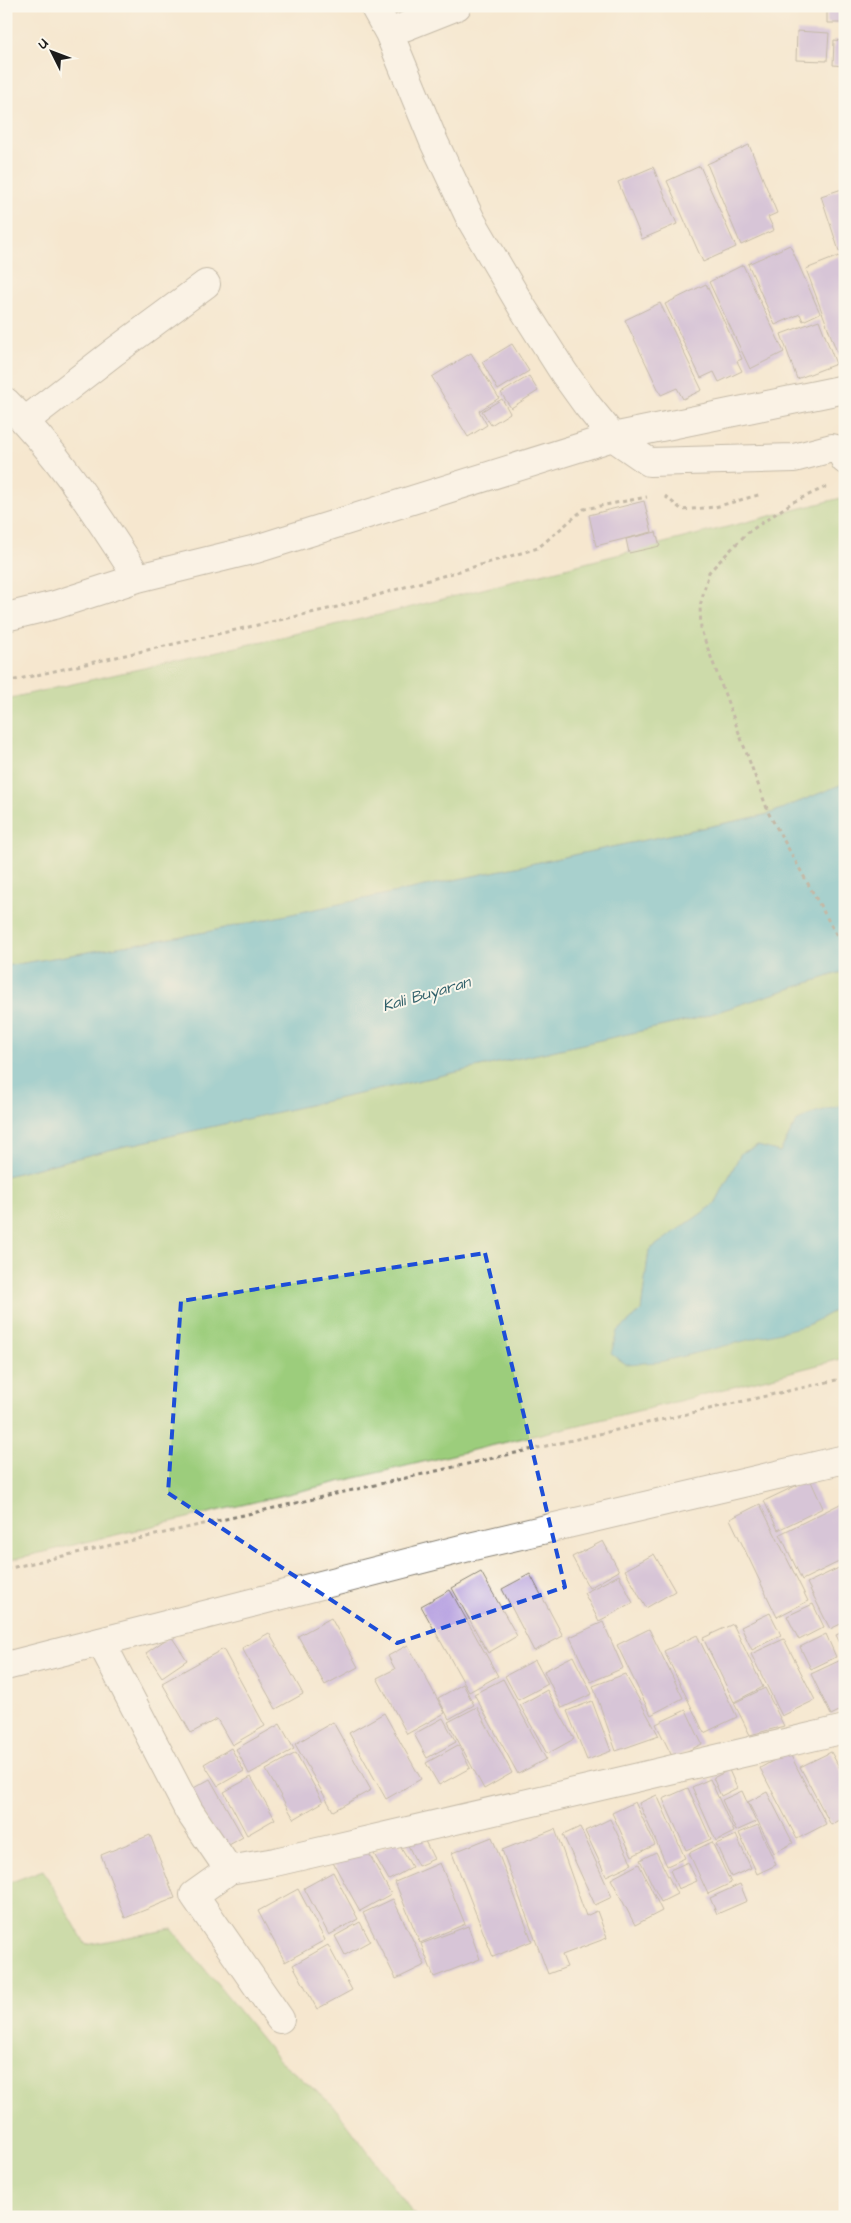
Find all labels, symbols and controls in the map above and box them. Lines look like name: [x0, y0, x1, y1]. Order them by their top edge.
north arrow: [28, 28, 78, 78]
text: U: [33, 34, 53, 54]
water label: Kali Buyaran: [380, 970, 475, 1018]

